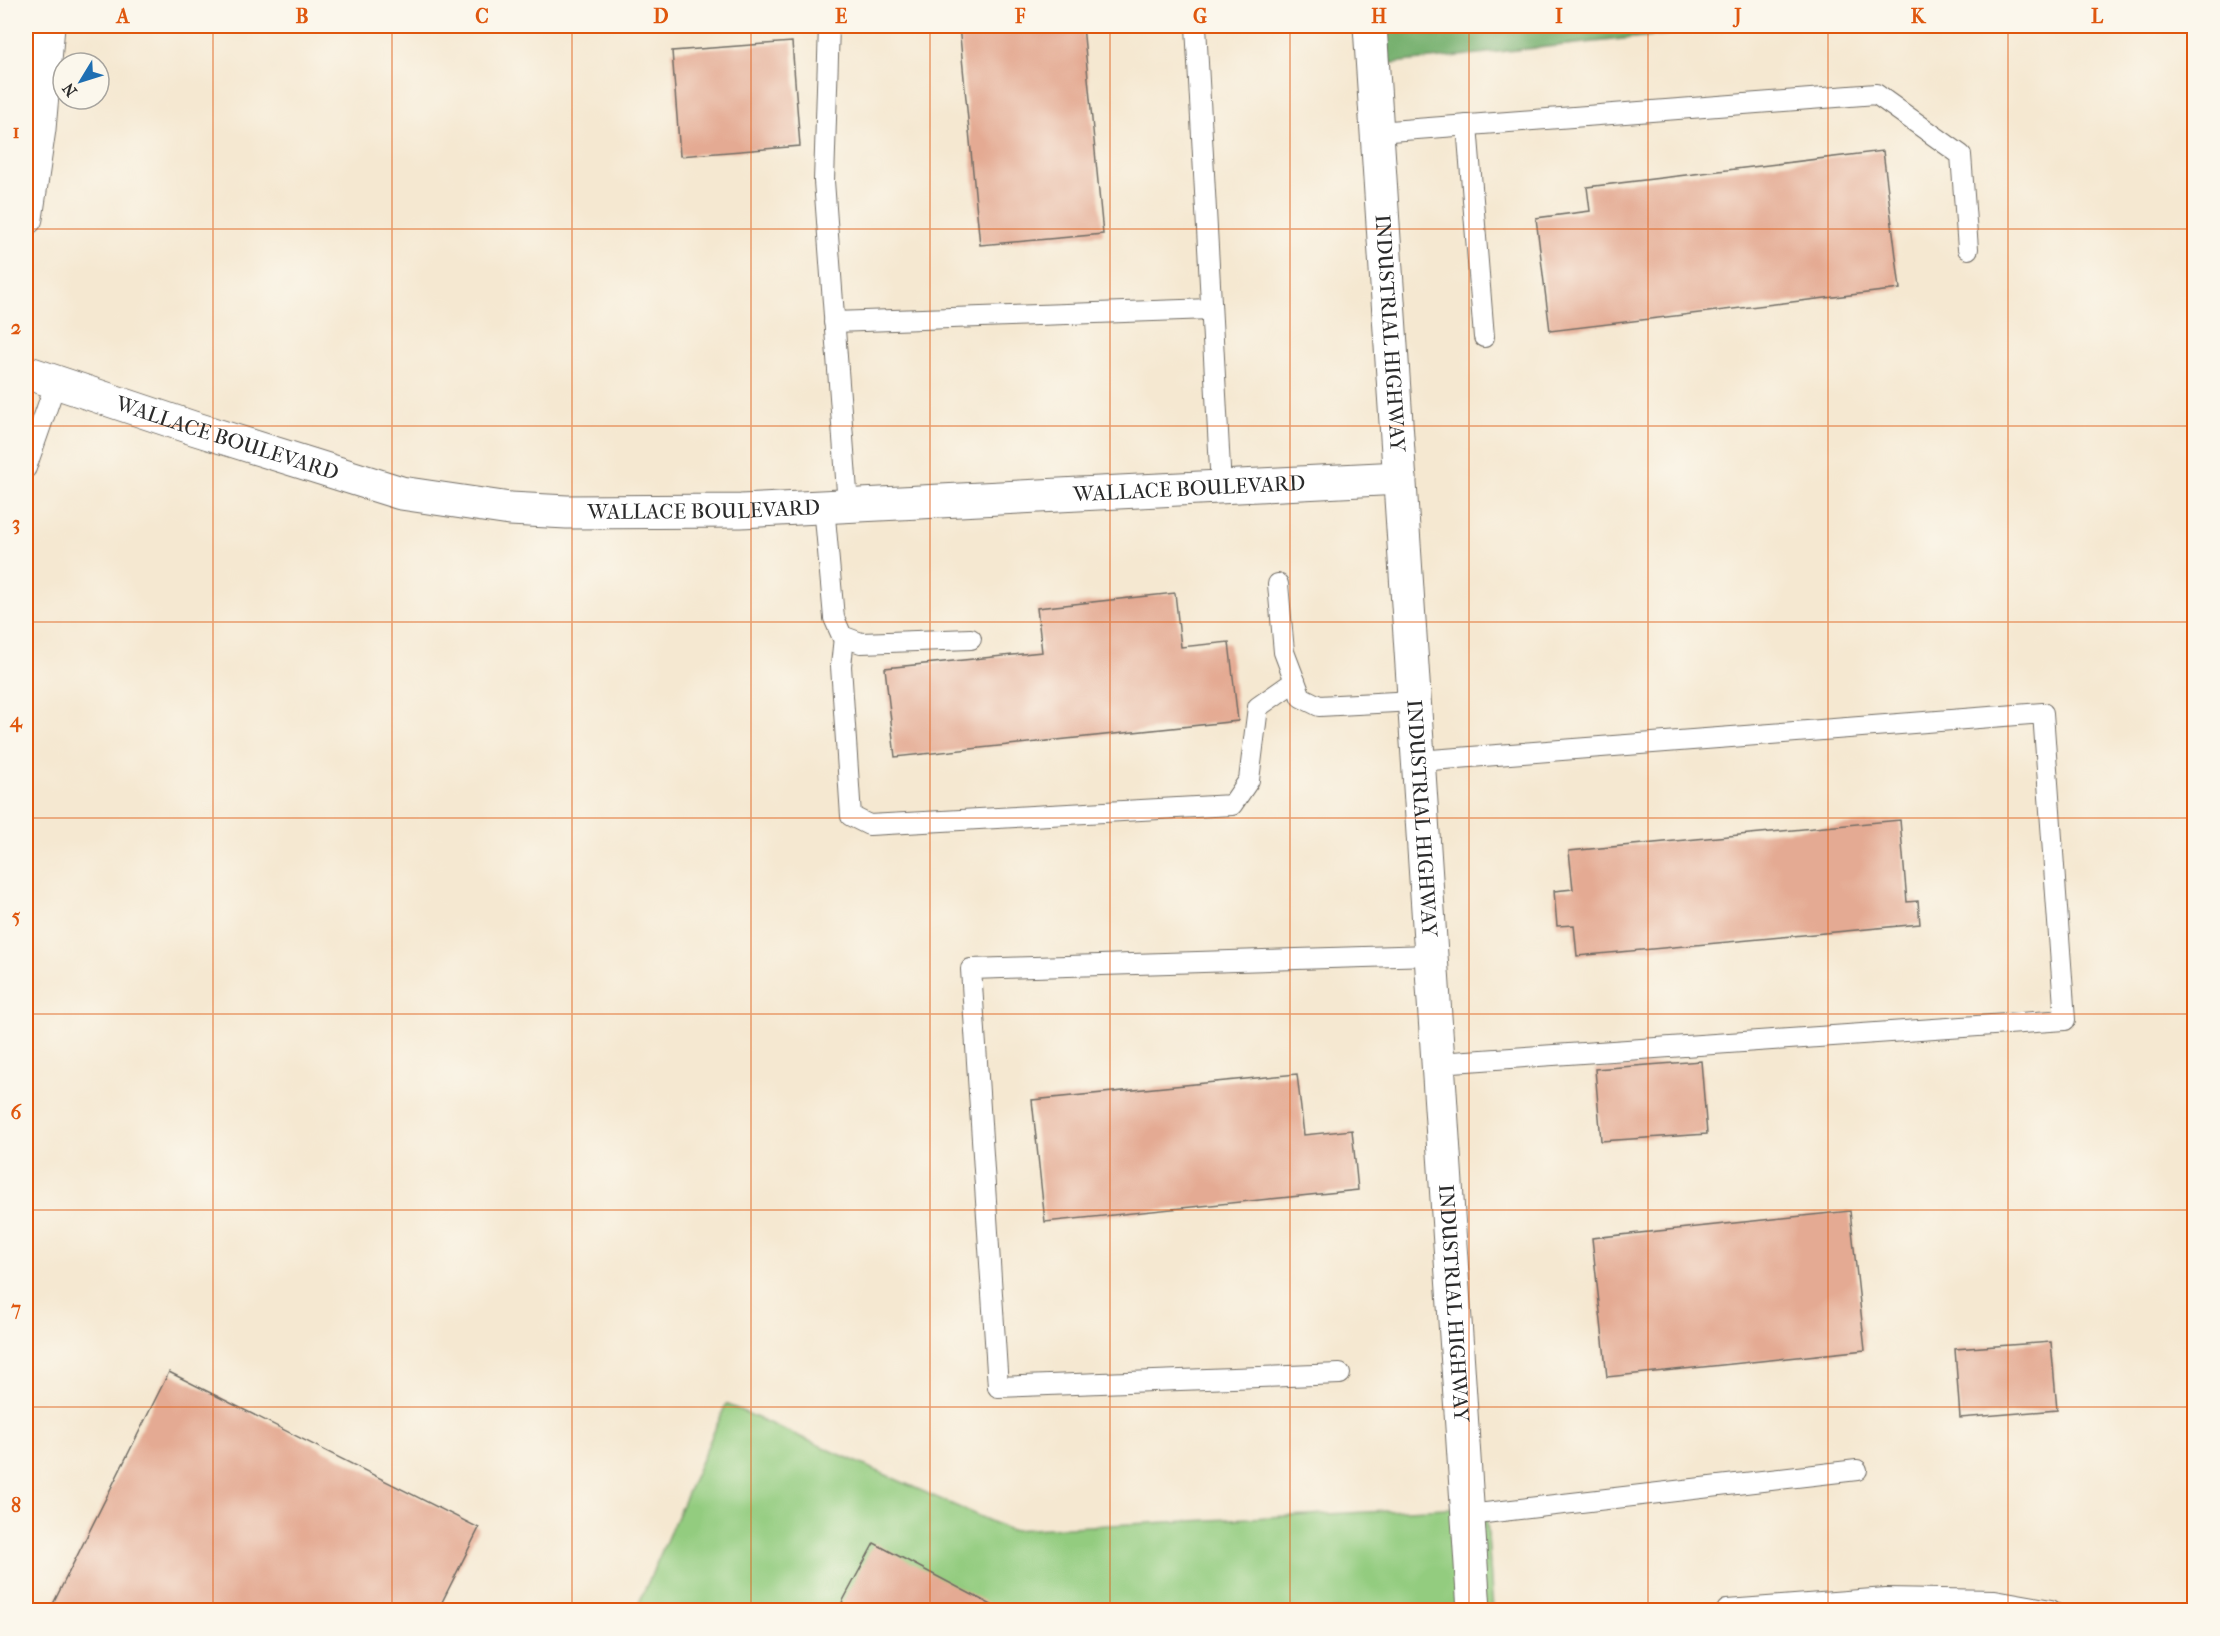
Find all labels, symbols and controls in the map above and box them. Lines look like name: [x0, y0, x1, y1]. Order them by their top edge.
text: A: [115, 5, 131, 28]
text: B: [295, 5, 309, 28]
text: C: [475, 5, 489, 28]
text: D: [653, 5, 669, 28]
text: E: [835, 5, 847, 28]
text: F: [1014, 5, 1026, 28]
text: G: [1193, 5, 1207, 28]
text: H: [1371, 5, 1387, 28]
text: I: [1555, 5, 1563, 28]
text: J: [1732, 5, 1742, 28]
text: K: [1911, 5, 1927, 28]
text: L: [2091, 5, 2104, 28]
north arrow: [51, 51, 111, 111]
text: N: [58, 79, 81, 101]
text: 1: [12, 120, 20, 143]
street label: INDUSTRIAL HIGHWAY: [1370, 214, 1410, 454]
text: 2: [11, 316, 21, 339]
street label: WALLACE BOULEVARD: [112, 391, 342, 485]
street label: WALLACE BOULEVARD: [1071, 471, 1306, 506]
street label: WALLACE BOULEVARD: [586, 495, 820, 524]
text: 3: [12, 512, 20, 535]
street label: INDUSTRIAL HIGHWAY: [1402, 699, 1442, 939]
text: 4: [9, 709, 23, 733]
text: 5: [12, 905, 21, 928]
text: 6: [11, 1101, 23, 1124]
street label: INDUSTRIAL HIGHWAY: [1434, 1184, 1474, 1424]
text: 7: [10, 1297, 21, 1320]
text: 8: [11, 1494, 21, 1517]

